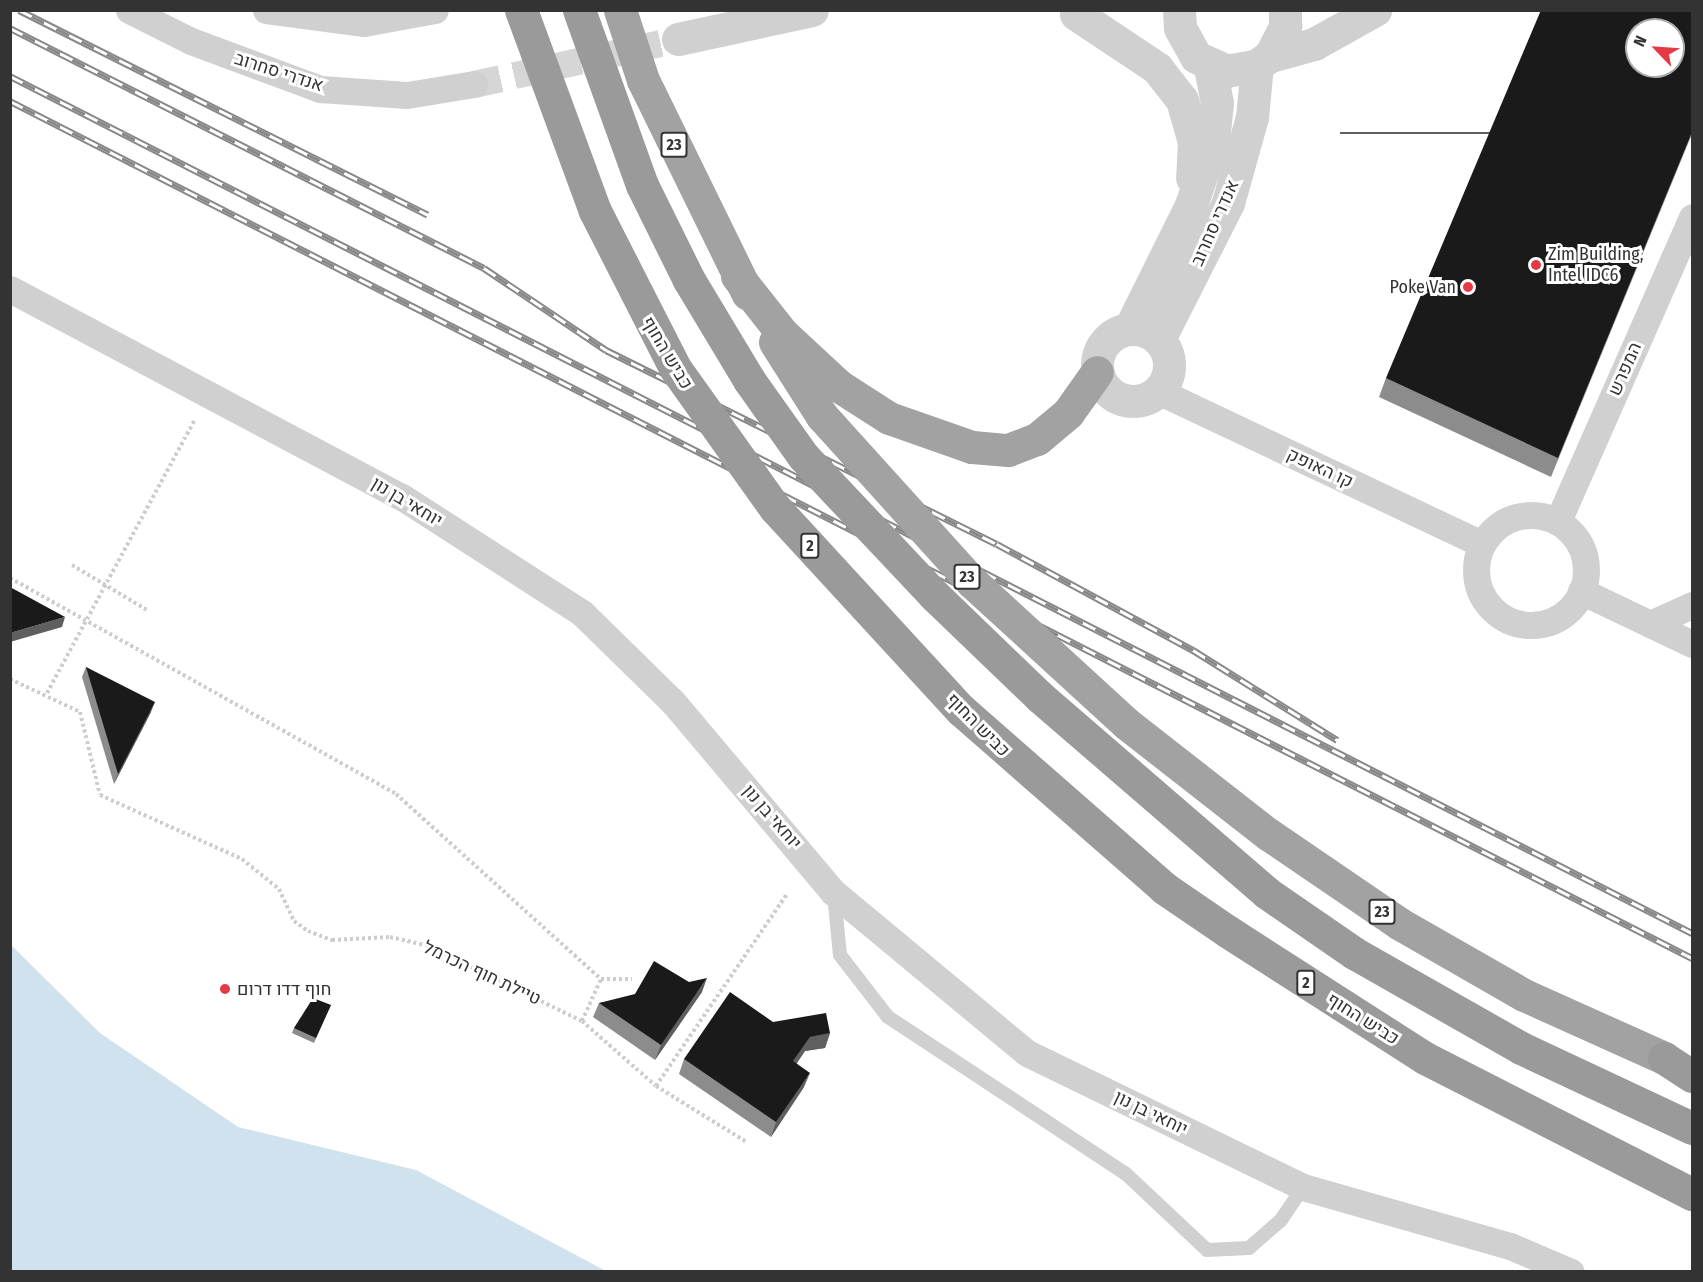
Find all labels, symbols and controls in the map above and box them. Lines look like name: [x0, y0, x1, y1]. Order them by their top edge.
north arrow: [1625, 18, 1685, 78]
text: N: [1629, 33, 1651, 49]
street label: אנדרי סחרוב: [232, 48, 326, 96]
road number: 23: [660, 132, 688, 158]
street label: אנדרי סחרוב: [1186, 177, 1244, 269]
place label: Zim Building, Intel IDC6: [1548, 244, 1643, 286]
marker: Zim Building, Intel IDC6: [1529, 258, 1543, 272]
place label: Poke Van: [1390, 276, 1456, 298]
marker: Poke Van: [1461, 280, 1475, 294]
street label: כביש החוף: [637, 313, 697, 393]
street label: המפרש: [1604, 339, 1646, 399]
street label: קו האופק: [1283, 443, 1357, 493]
street label: יוחאי בן נון: [368, 472, 446, 532]
road number: 2: [800, 533, 820, 559]
road number: 23: [954, 564, 980, 590]
street label: כביש החוף: [942, 689, 1014, 761]
street label: יוחאי בן נון: [738, 780, 806, 854]
road number: 23: [1368, 899, 1396, 925]
street label: טיילת חוף הכרמל: [420, 936, 544, 1010]
road number: 2: [1296, 970, 1316, 996]
place label: חוף דדו דרום: [237, 978, 331, 1000]
marker: חוף דדו דרום: [218, 982, 232, 996]
street label: כביש החוף: [1323, 988, 1403, 1050]
street label: יוחאי בן נון: [1111, 1086, 1191, 1140]

